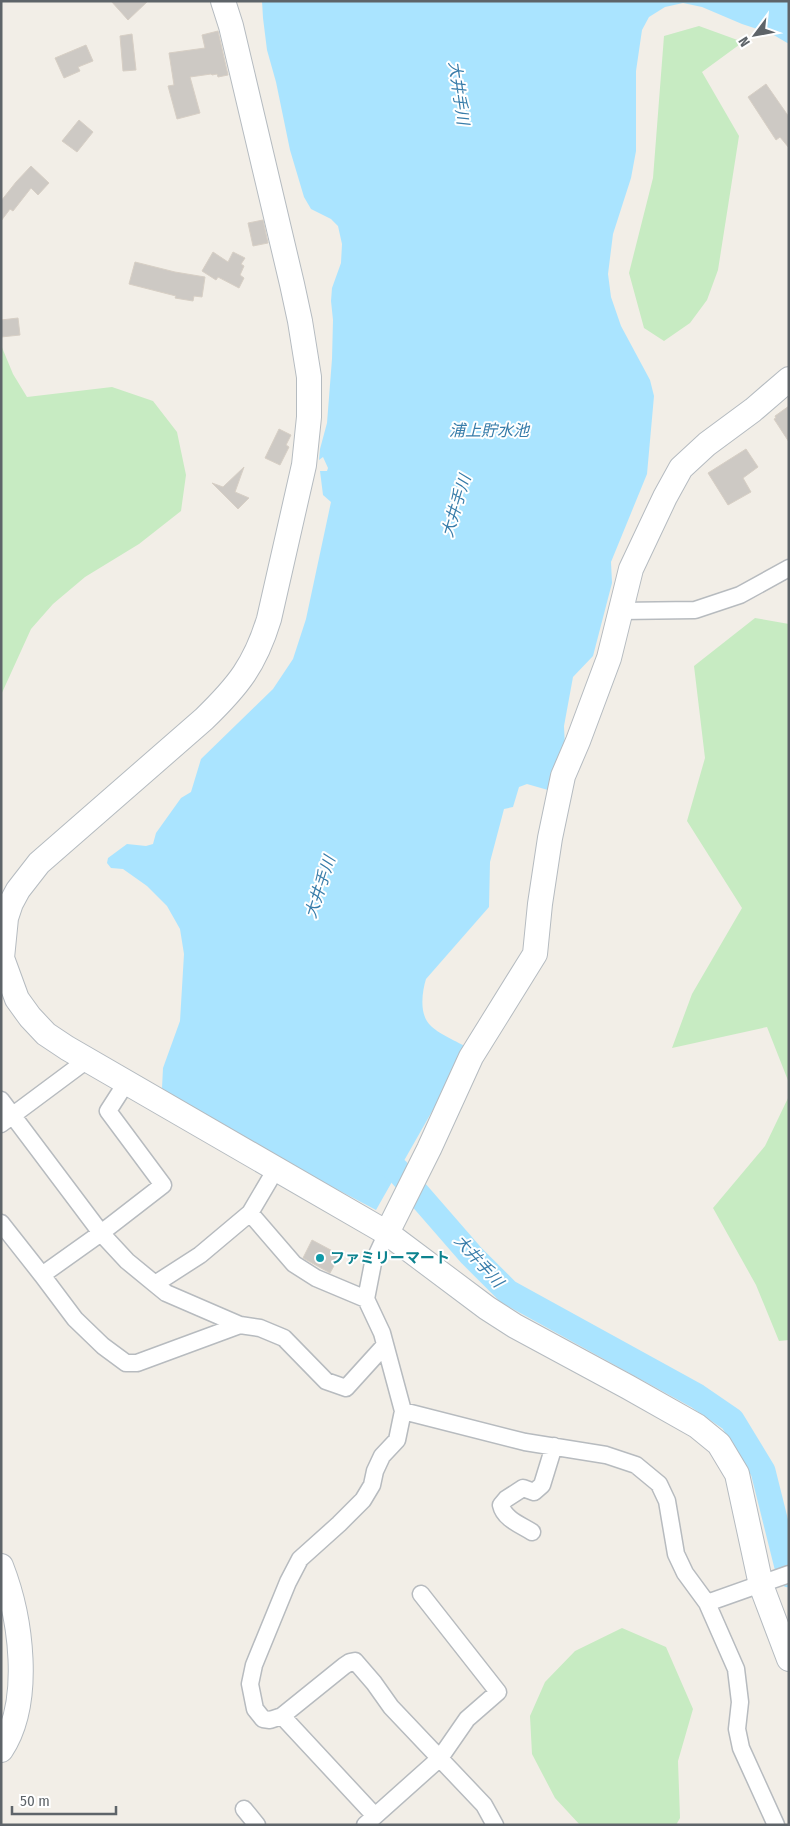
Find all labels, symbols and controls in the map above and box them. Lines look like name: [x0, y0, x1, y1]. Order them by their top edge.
north arrow: [730, 10, 780, 60]
text: N: [735, 34, 754, 50]
water label: 大井手川: [445, 60, 473, 128]
water label: 浦上貯水池: [449, 421, 531, 440]
water label: 大井手川: [438, 471, 475, 539]
water label: 大井手川: [301, 852, 340, 920]
water label: 大井手川: [451, 1231, 509, 1293]
place label: ファミリーマート: [330, 1249, 450, 1267]
marker: ファミリーマート: [314, 1252, 326, 1264]
scale bar: [12, 1784, 116, 1816]
text: 50 m: [20, 1792, 50, 1810]

